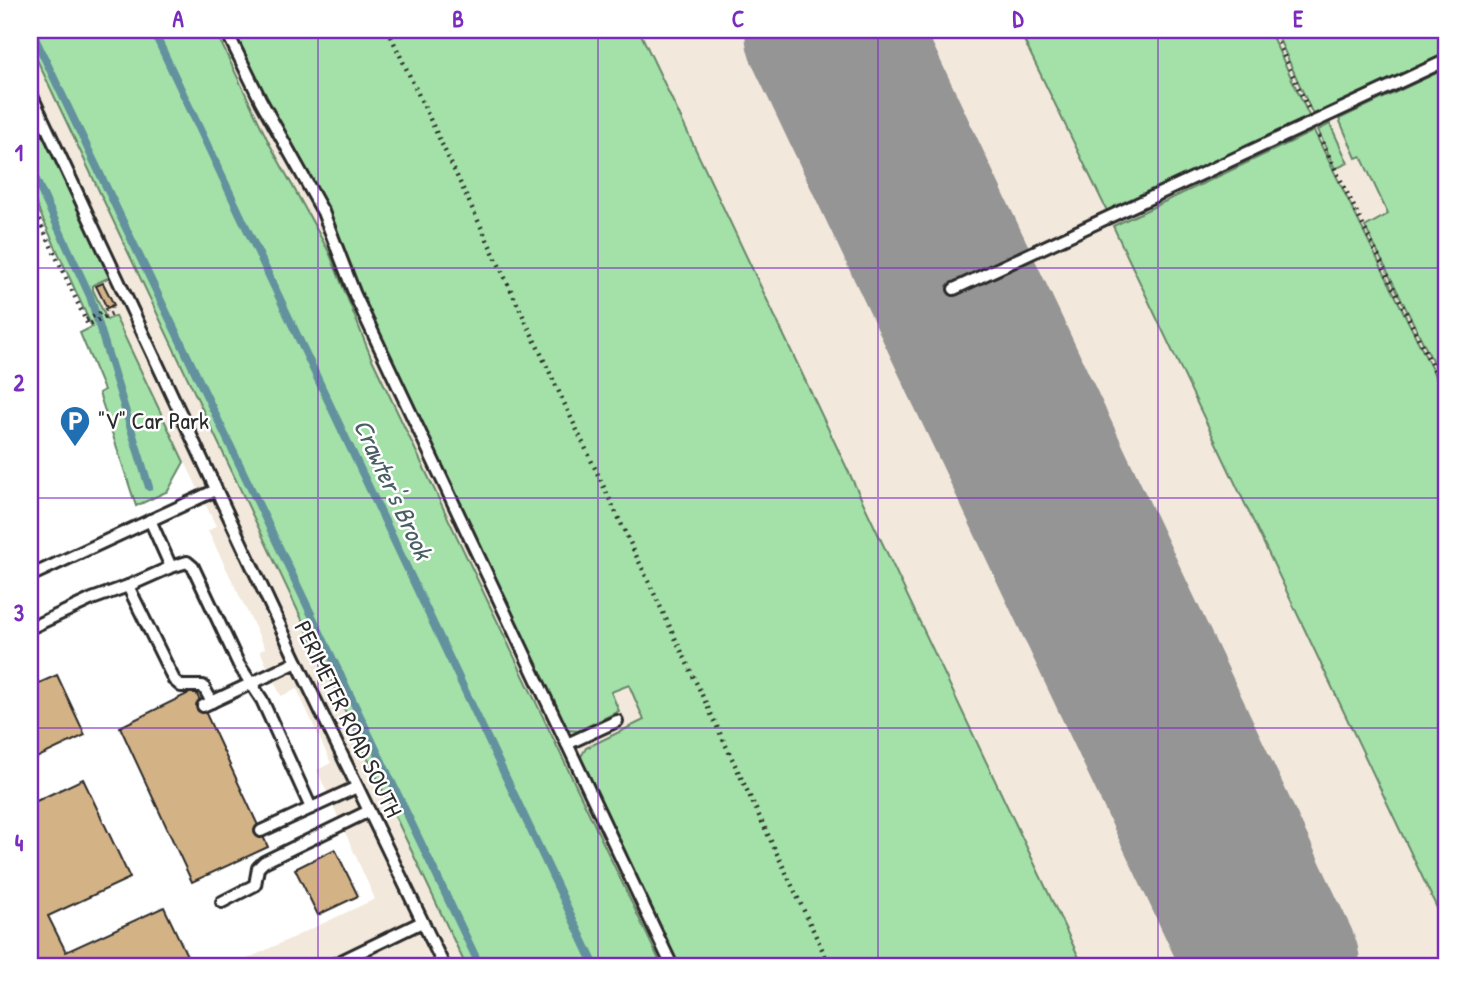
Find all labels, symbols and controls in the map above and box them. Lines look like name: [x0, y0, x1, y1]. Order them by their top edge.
text: A: [172, 3, 184, 34]
text: B: [452, 3, 464, 34]
text: C: [732, 3, 744, 34]
text: D: [1013, 3, 1025, 34]
text: E: [1293, 3, 1304, 34]
text: 1: [15, 137, 23, 168]
text: 2: [14, 367, 25, 398]
parking icon: "V" Car Park: [58, 404, 92, 448]
place label: "V" Car Park: [98, 404, 209, 436]
water label: Crawter's Brook: [346, 413, 442, 567]
text: 3: [14, 597, 24, 628]
street label: PERIMETER ROAD SOUTH: [287, 615, 410, 822]
text: 4: [15, 827, 24, 858]

